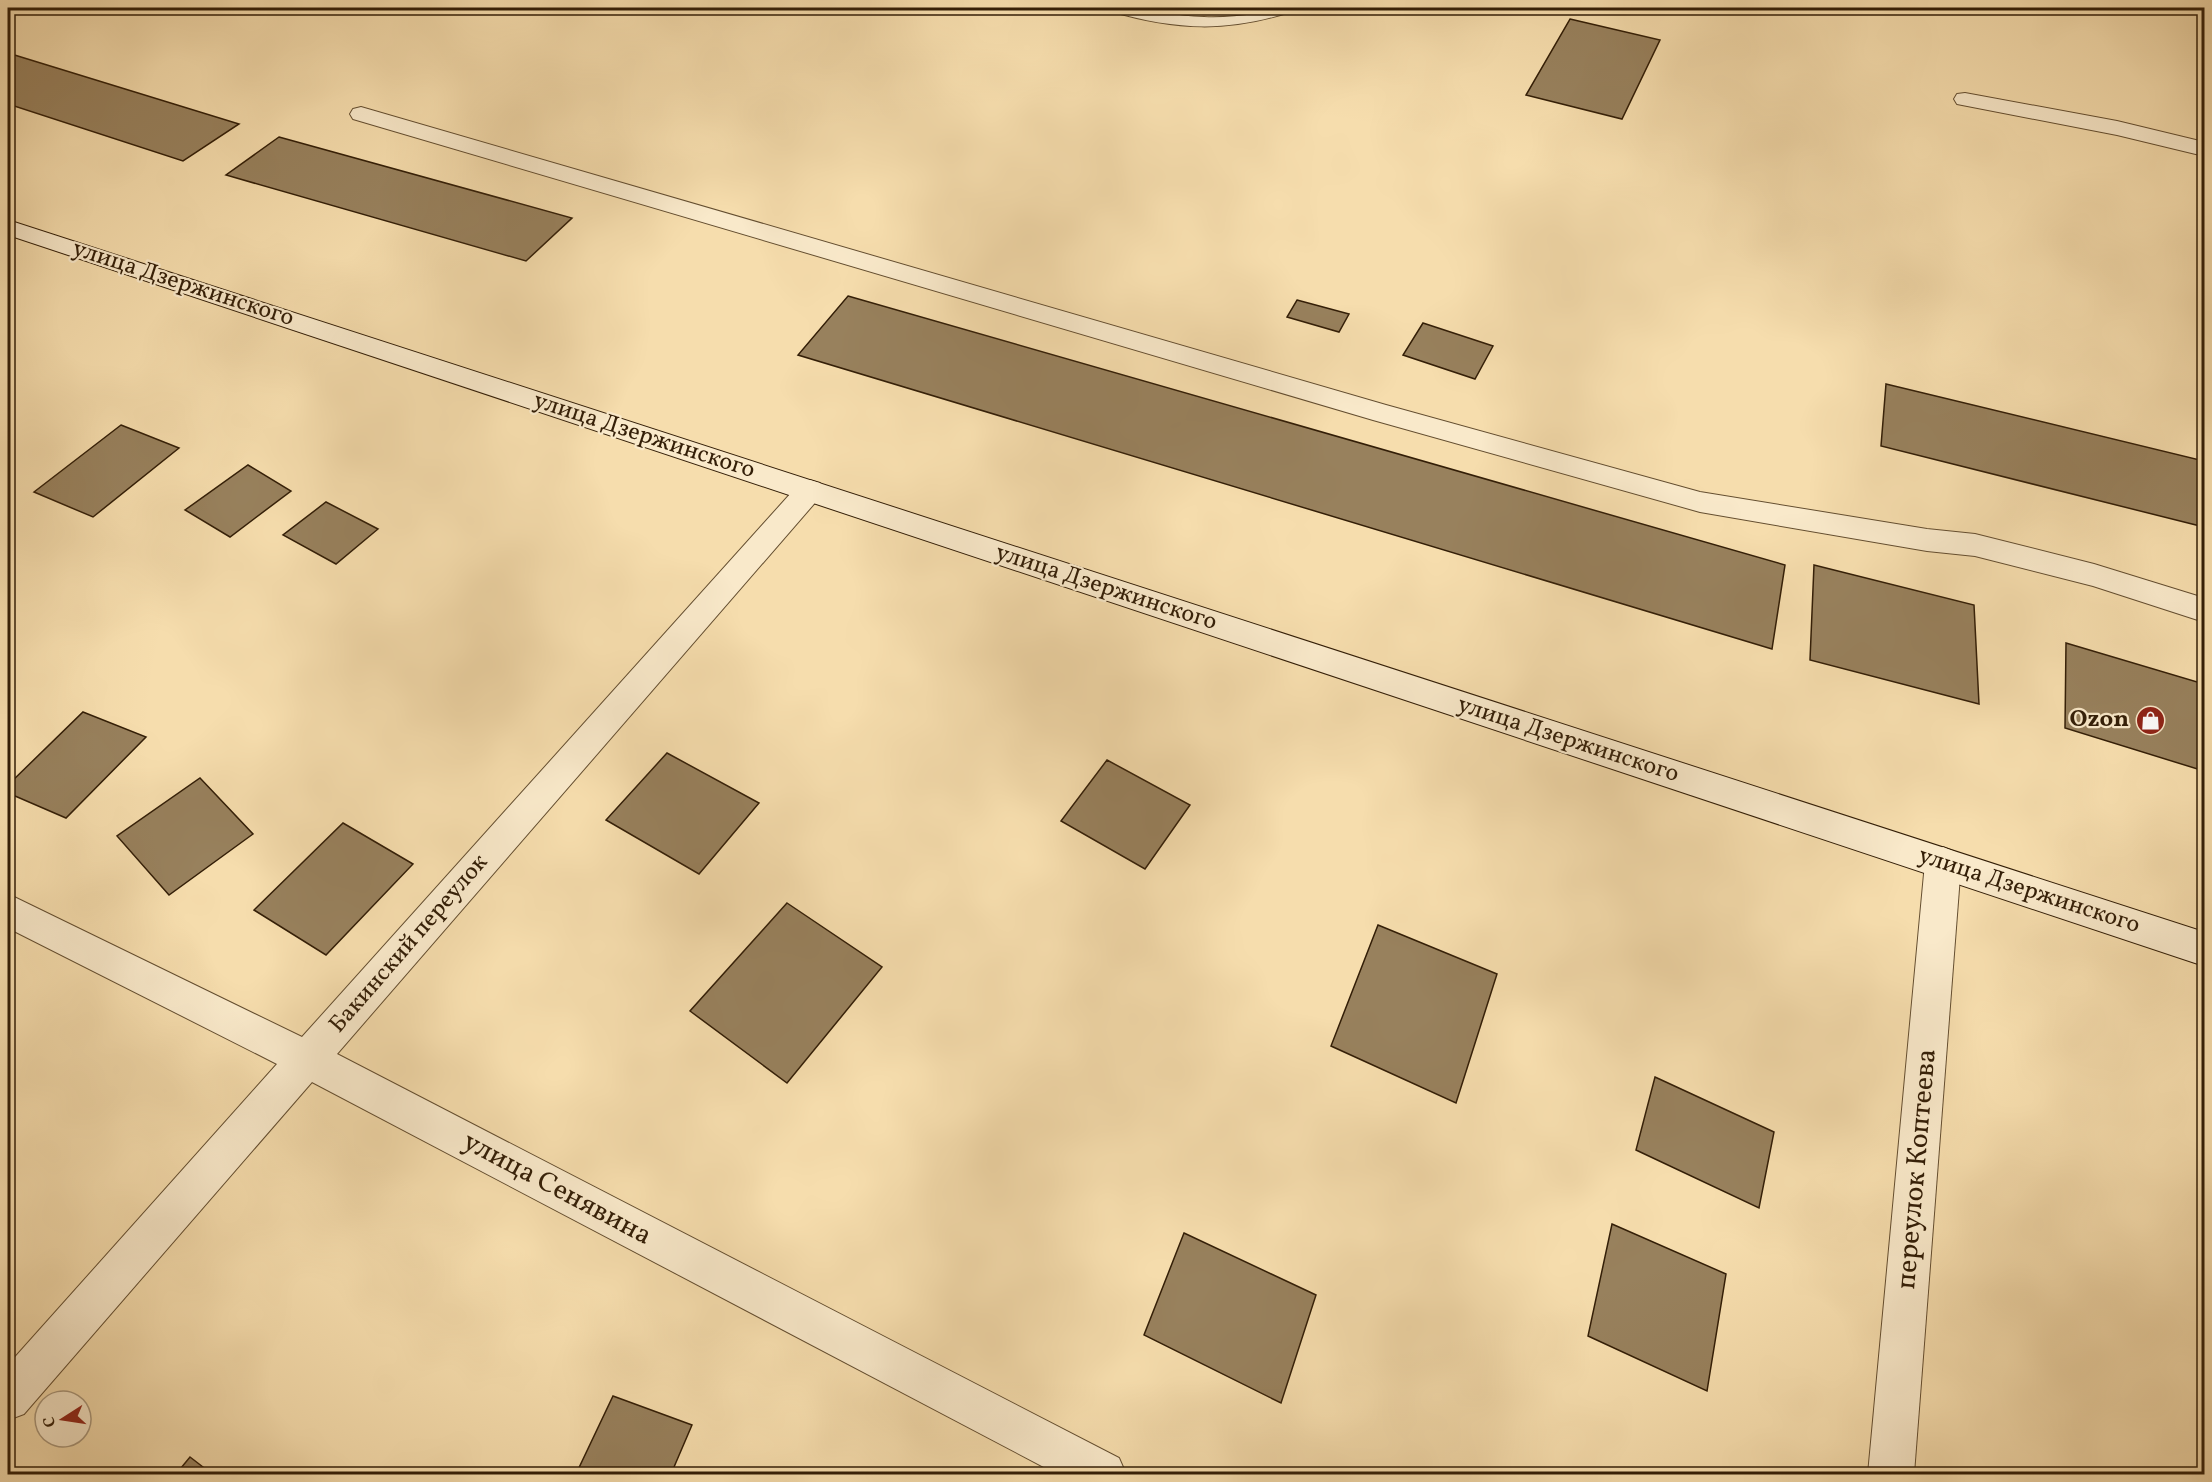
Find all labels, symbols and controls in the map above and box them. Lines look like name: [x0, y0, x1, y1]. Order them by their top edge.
street label: улица Дзержинского: [68, 232, 298, 336]
street label: улица Дзержинского: [529, 384, 759, 488]
street label: улица Дзержинского: [991, 536, 1221, 640]
street label: улица Дзержинского: [1453, 688, 1683, 792]
place label: Ozon: [2069, 703, 2129, 737]
shop icon: Ozon: [2134, 704, 2166, 736]
street label: улица Дзержинского: [1914, 839, 2144, 943]
street label: Бакинский переулок: [322, 847, 497, 1041]
street label: переулок Коптеева: [1887, 1047, 1947, 1291]
street label: улица Сенявина: [456, 1123, 658, 1255]
north arrow: [33, 1389, 93, 1449]
text: С: [38, 1414, 62, 1429]

